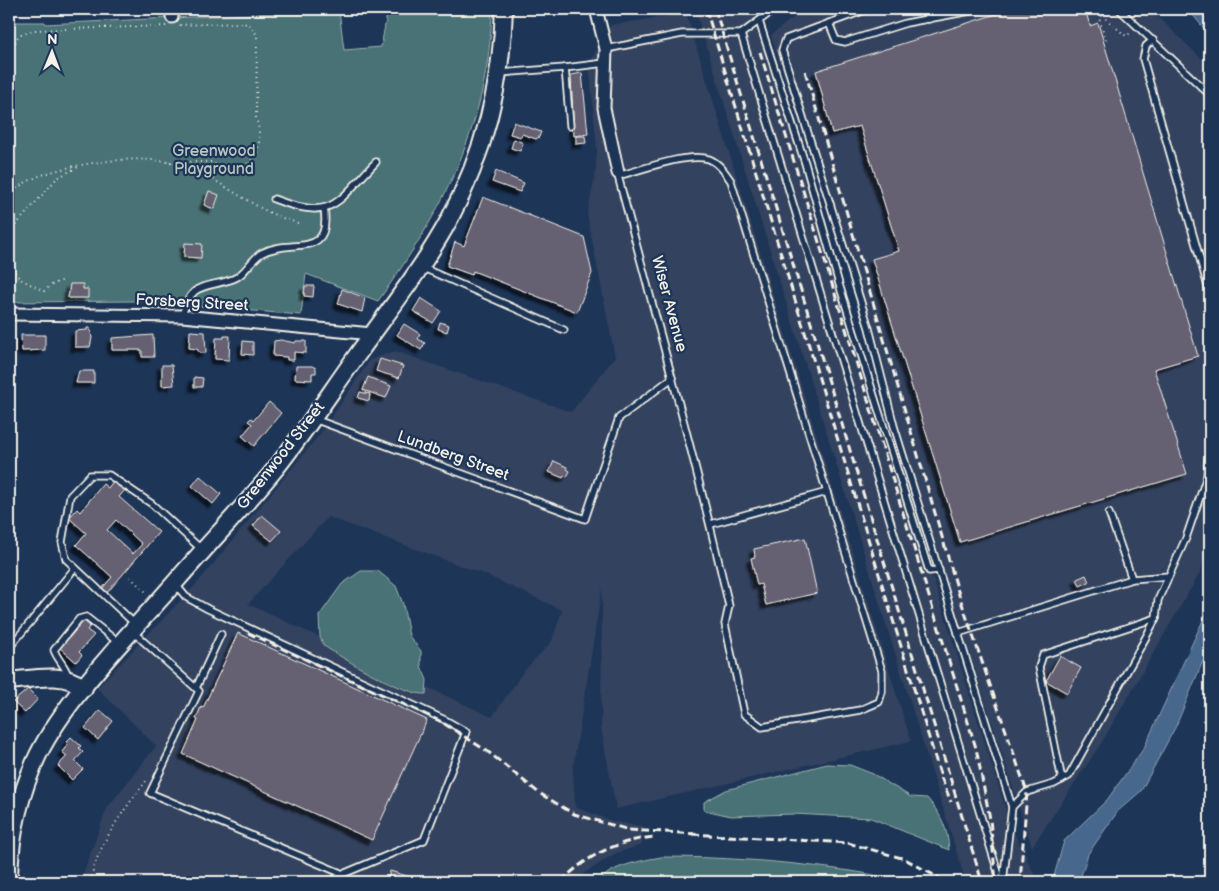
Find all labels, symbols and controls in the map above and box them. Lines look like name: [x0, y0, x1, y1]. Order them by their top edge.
north arrow: [28, 28, 78, 78]
text: N: [47, 31, 58, 48]
park label: Greenwood Playground: [172, 142, 256, 179]
street label: Wiser Avenue: [647, 254, 691, 355]
street label: Forsberg Street: [135, 291, 249, 315]
street label: Greenwood Street: [233, 398, 329, 514]
street label: Lundberg Street: [395, 427, 511, 485]

